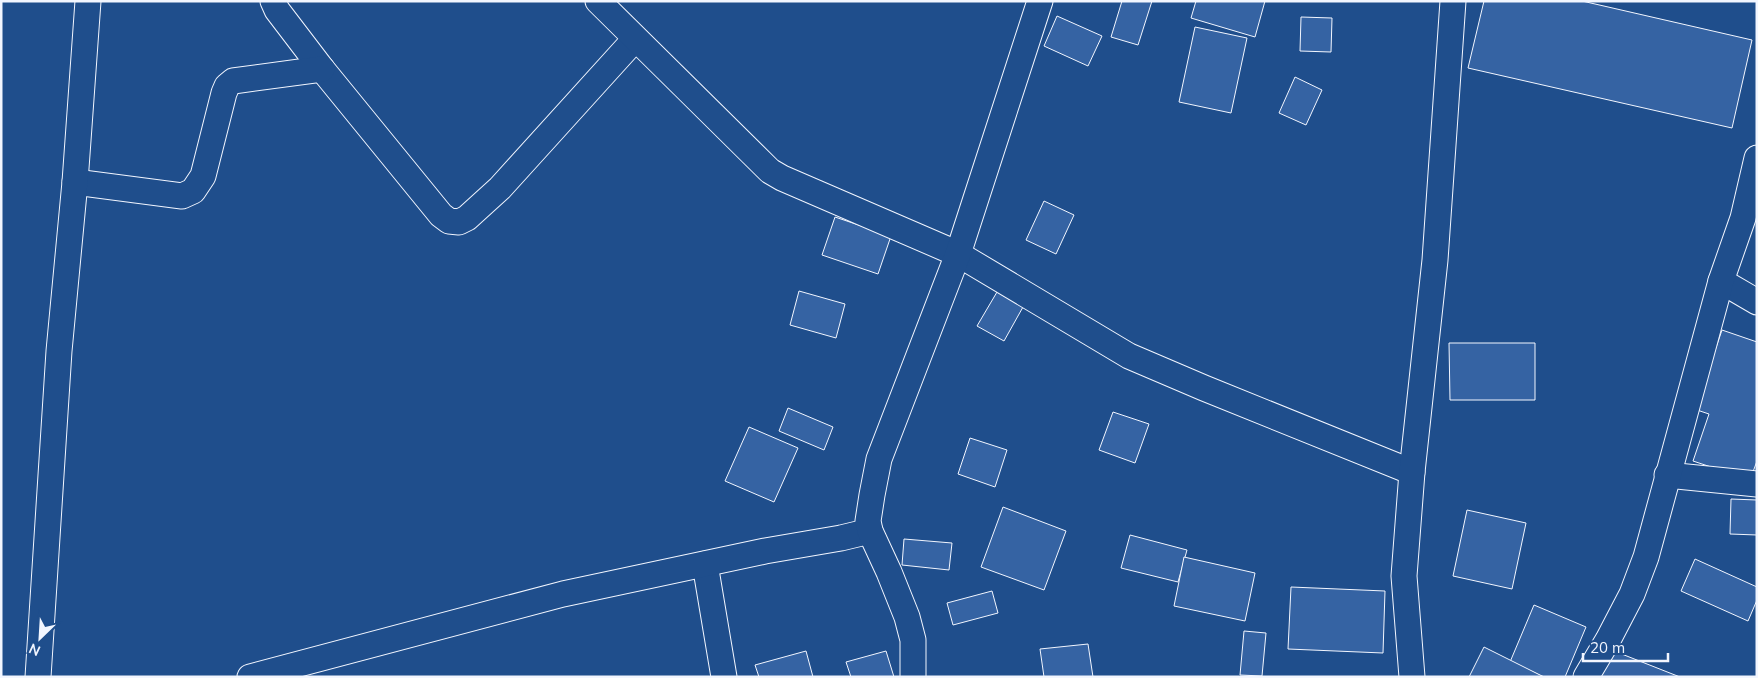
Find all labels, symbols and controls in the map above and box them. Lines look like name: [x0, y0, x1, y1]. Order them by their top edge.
north arrow: [15, 613, 65, 663]
scale bar: [1583, 630, 1668, 662]
text: 20 m: [1590, 638, 1625, 657]
text: N: [26, 639, 43, 660]

